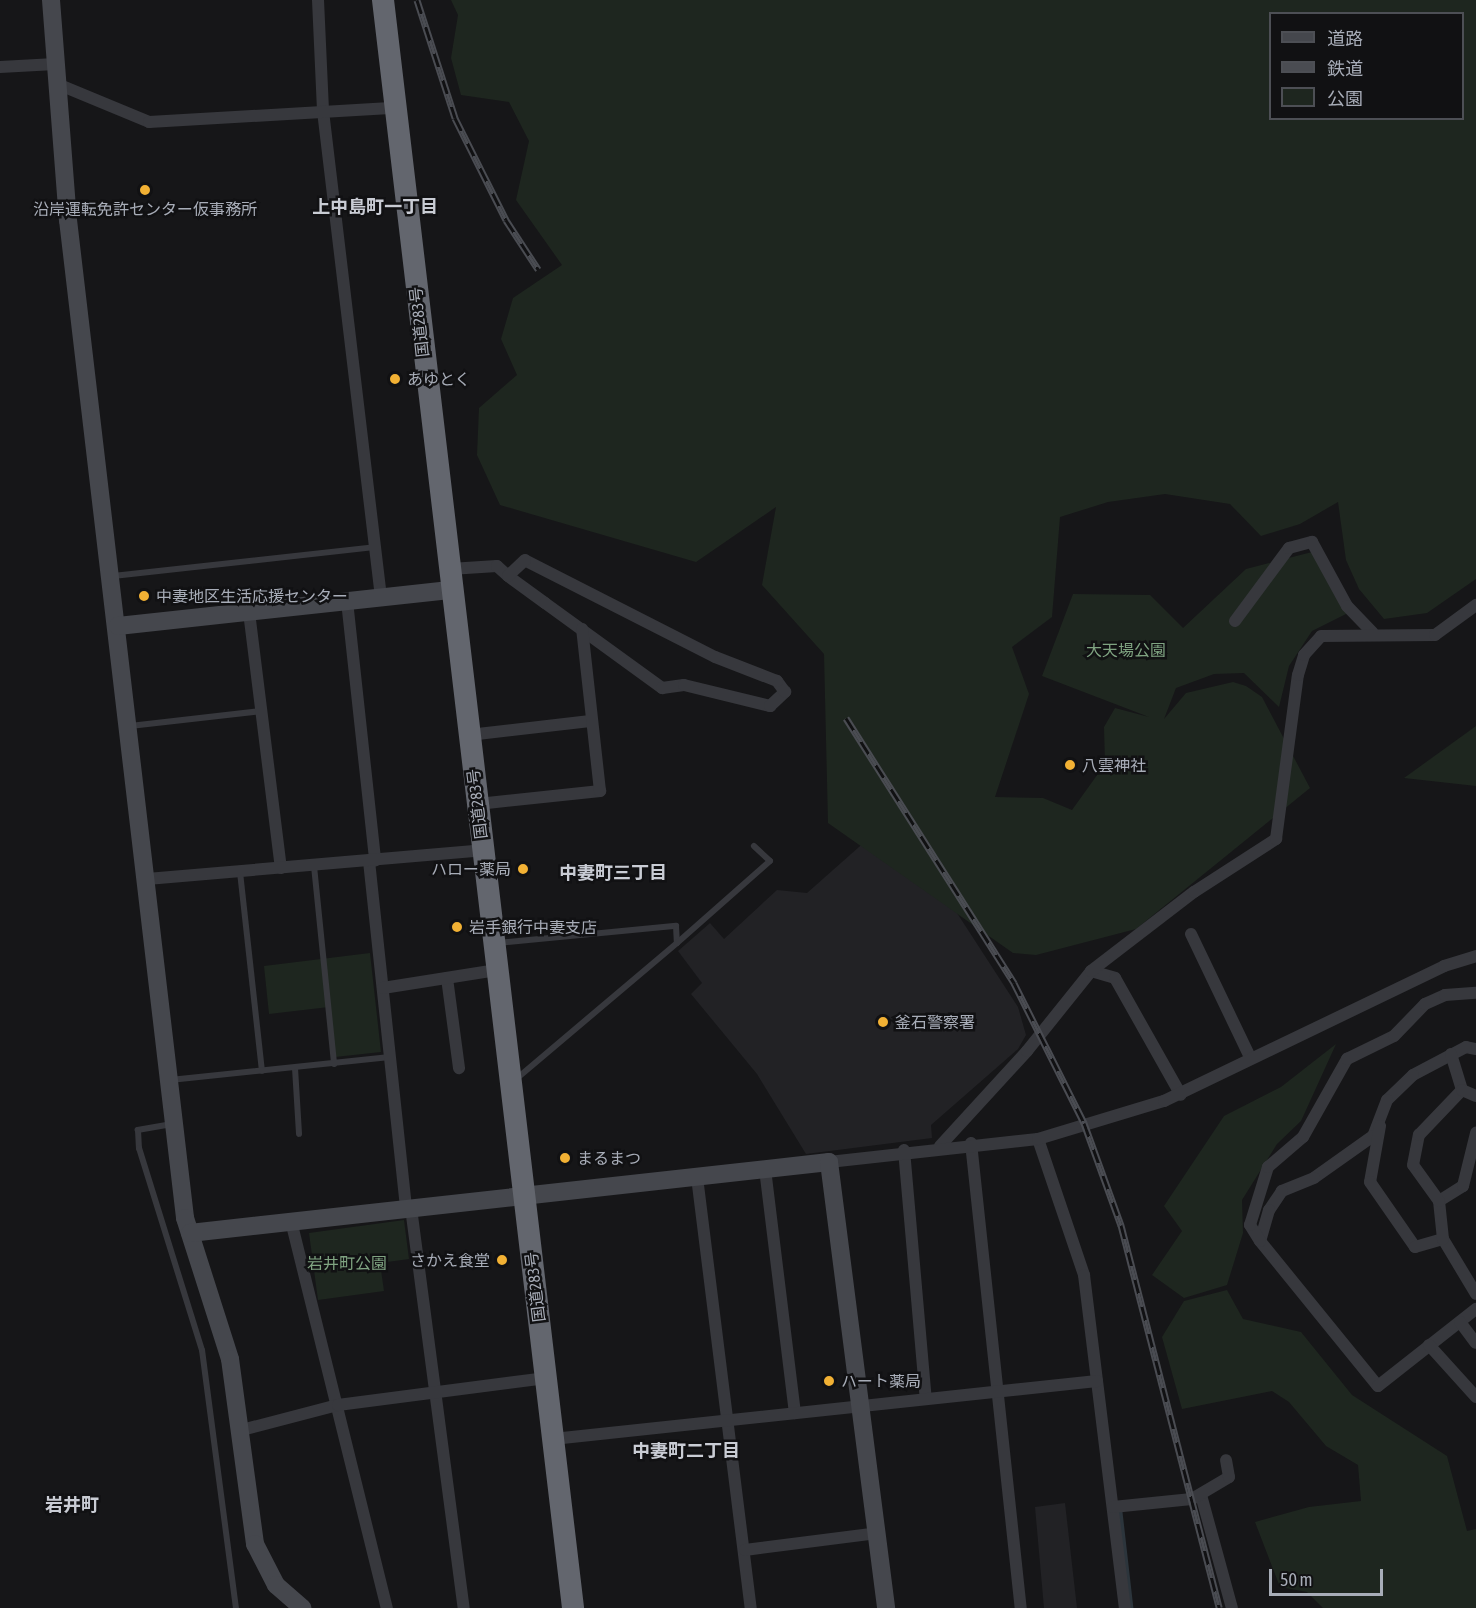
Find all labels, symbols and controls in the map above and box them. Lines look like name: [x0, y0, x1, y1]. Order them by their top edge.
legend: [1269, 12, 1464, 120]
text: 道路: [1327, 28, 1363, 49]
text: 鉄道: [1327, 58, 1363, 79]
text: 公園: [1327, 88, 1363, 109]
marker: 沿岸運転免許センター仮事務所: [138, 183, 152, 197]
district label: 上中島町一丁目: [312, 196, 438, 218]
place label: 沿岸運転免許センター仮事務所: [33, 199, 257, 219]
street label: 国道283号: [406, 286, 432, 358]
place label: あゆとく: [407, 369, 471, 389]
marker: あゆとく: [388, 372, 402, 386]
place label: 中妻地区生活応援センター: [156, 586, 348, 606]
marker: 中妻地区生活応援センター: [137, 589, 151, 603]
park label: 大天場公園: [1086, 640, 1166, 660]
place label: 八雲神社: [1082, 755, 1146, 775]
marker: 八雲神社: [1063, 758, 1077, 772]
street label: 国道283号: [463, 768, 491, 840]
place label: ハロー薬局: [431, 859, 511, 879]
marker: ハロー薬局: [516, 862, 530, 876]
district label: 中妻町三丁目: [559, 862, 667, 884]
place label: 岩手銀行中妻支店: [469, 917, 597, 937]
marker: 岩手銀行中妻支店: [450, 920, 464, 934]
place label: 釜石警察署: [895, 1012, 975, 1032]
marker: 釜石警察署: [876, 1015, 890, 1029]
place label: まるまつ: [577, 1148, 641, 1168]
marker: まるまつ: [558, 1151, 572, 1165]
place label: さかえ食堂: [410, 1250, 490, 1270]
street label: 国道283号: [521, 1251, 549, 1323]
park label: 岩井町公園: [307, 1253, 387, 1273]
marker: さかえ食堂: [495, 1253, 509, 1267]
place label: ハート薬局: [841, 1371, 921, 1391]
marker: ハート薬局: [822, 1374, 836, 1388]
district label: 中妻町二丁目: [632, 1440, 740, 1462]
district label: 岩井町: [45, 1494, 99, 1516]
scale bar: [1272, 1557, 1386, 1595]
text: 50 m: [1280, 1569, 1312, 1590]

